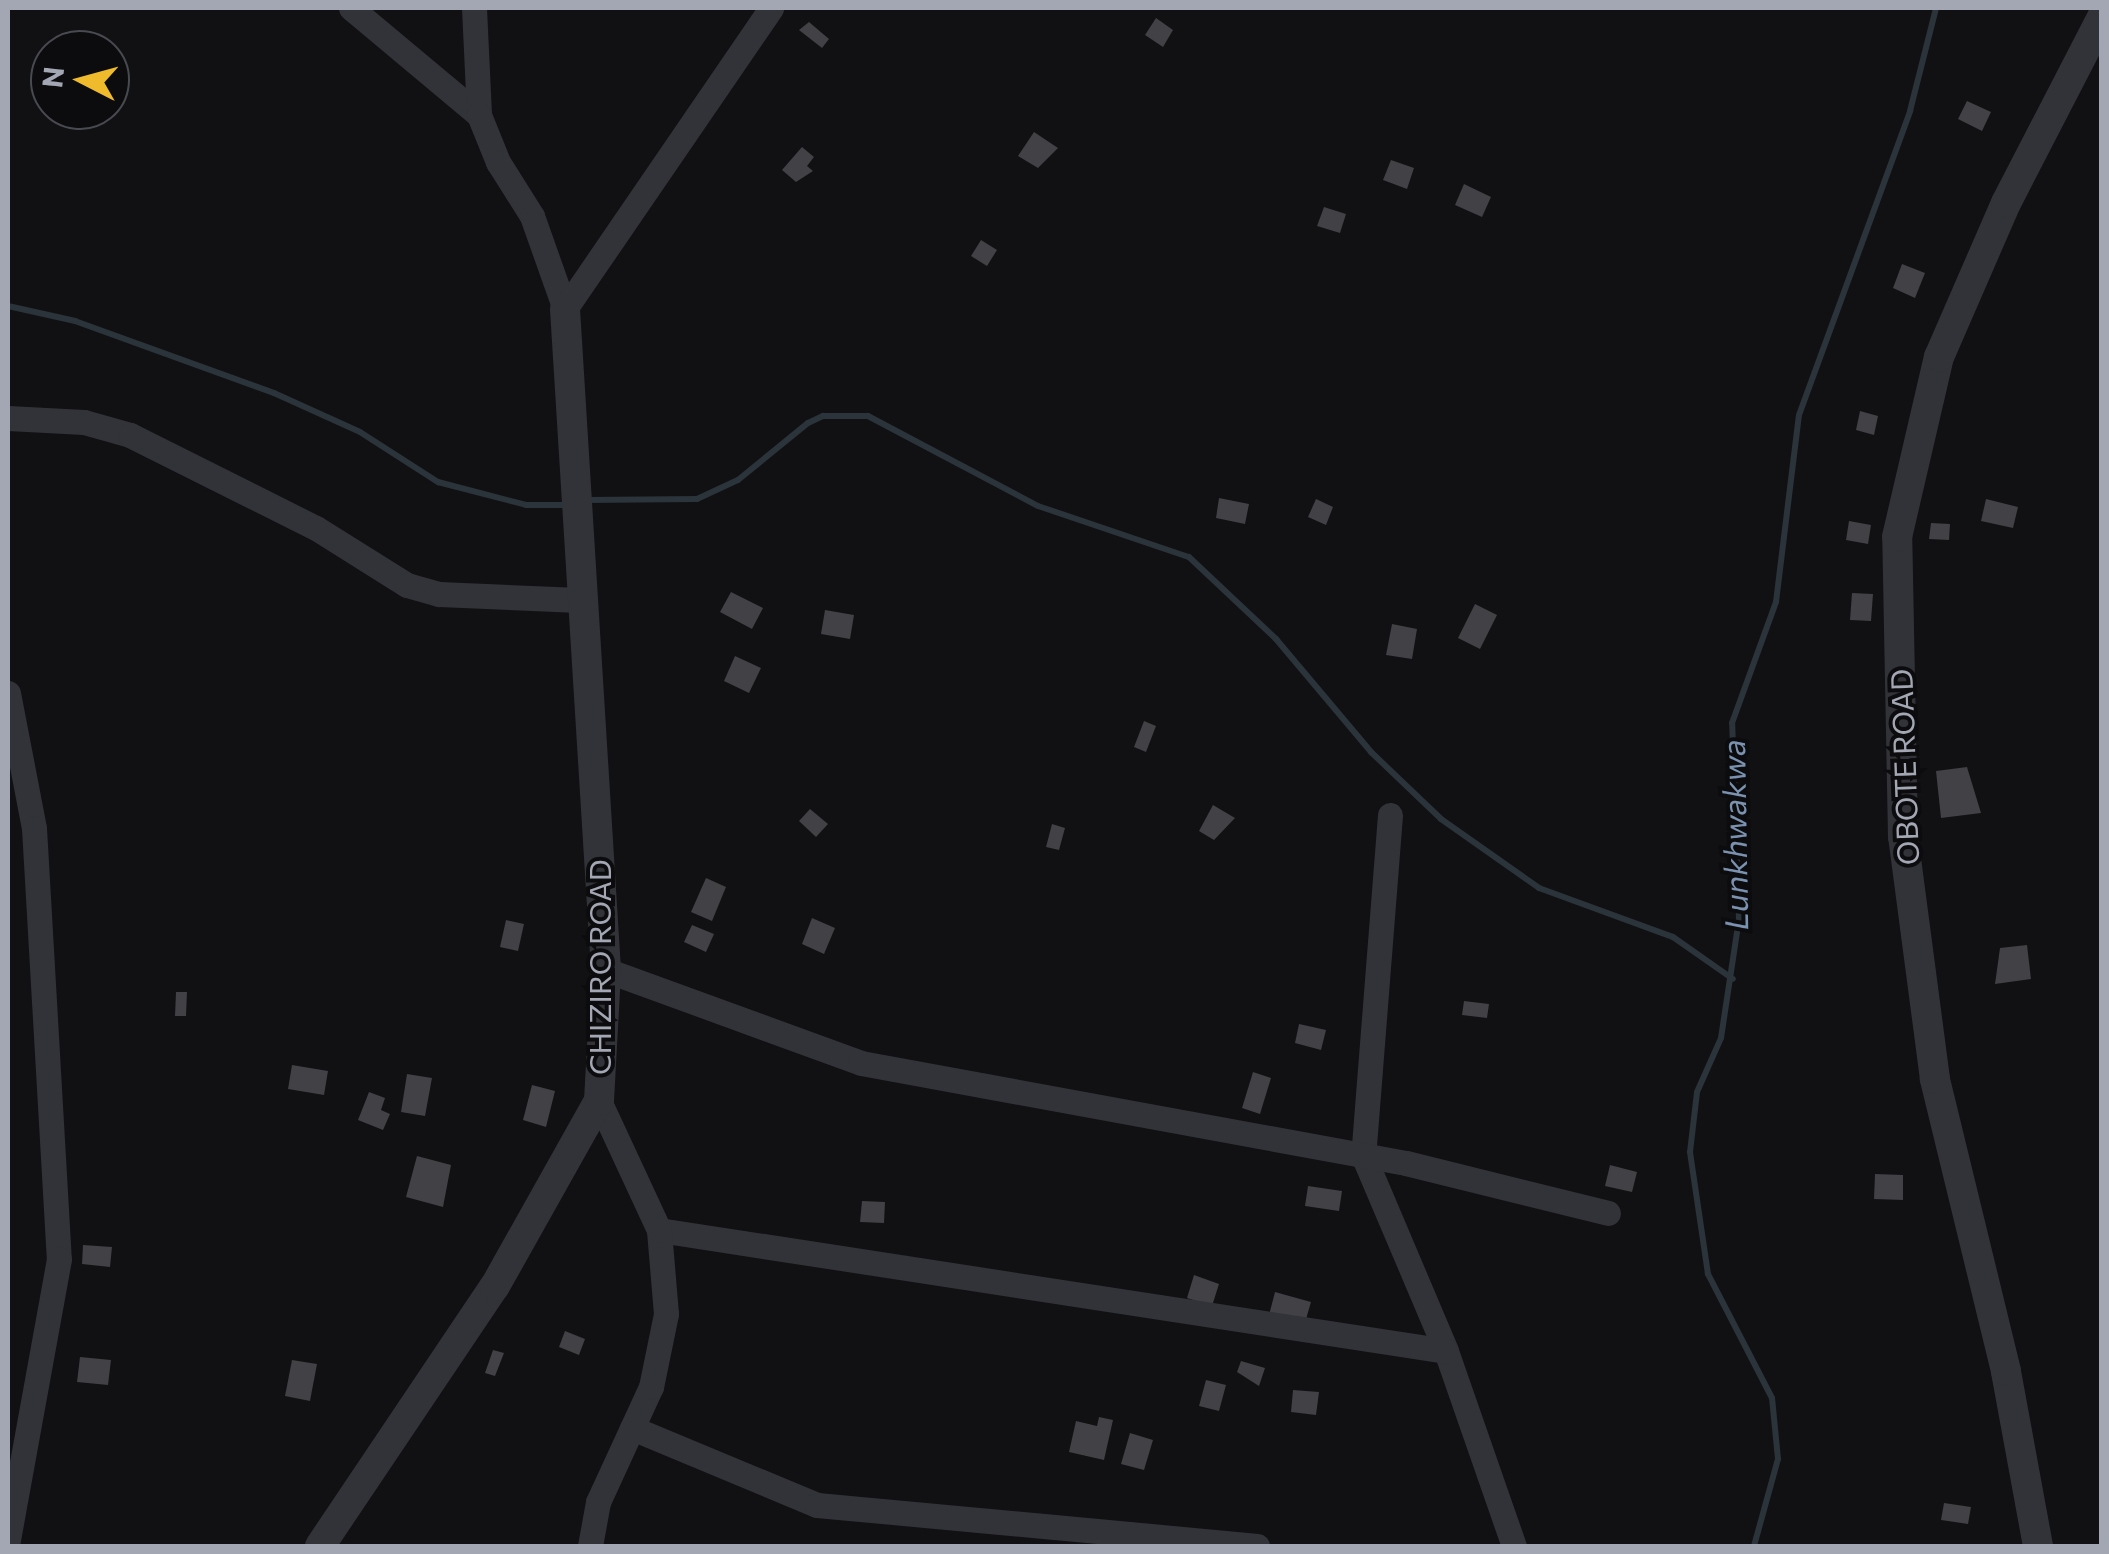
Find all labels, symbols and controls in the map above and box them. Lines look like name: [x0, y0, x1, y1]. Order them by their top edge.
north arrow: [30, 30, 130, 130]
text: N: [34, 65, 70, 89]
street label: OBOTE ROAD: [1883, 668, 1925, 866]
water label: Lunkhwakwa: [1713, 739, 1755, 931]
street label: CHIZIRO ROAD: [581, 859, 617, 1075]

